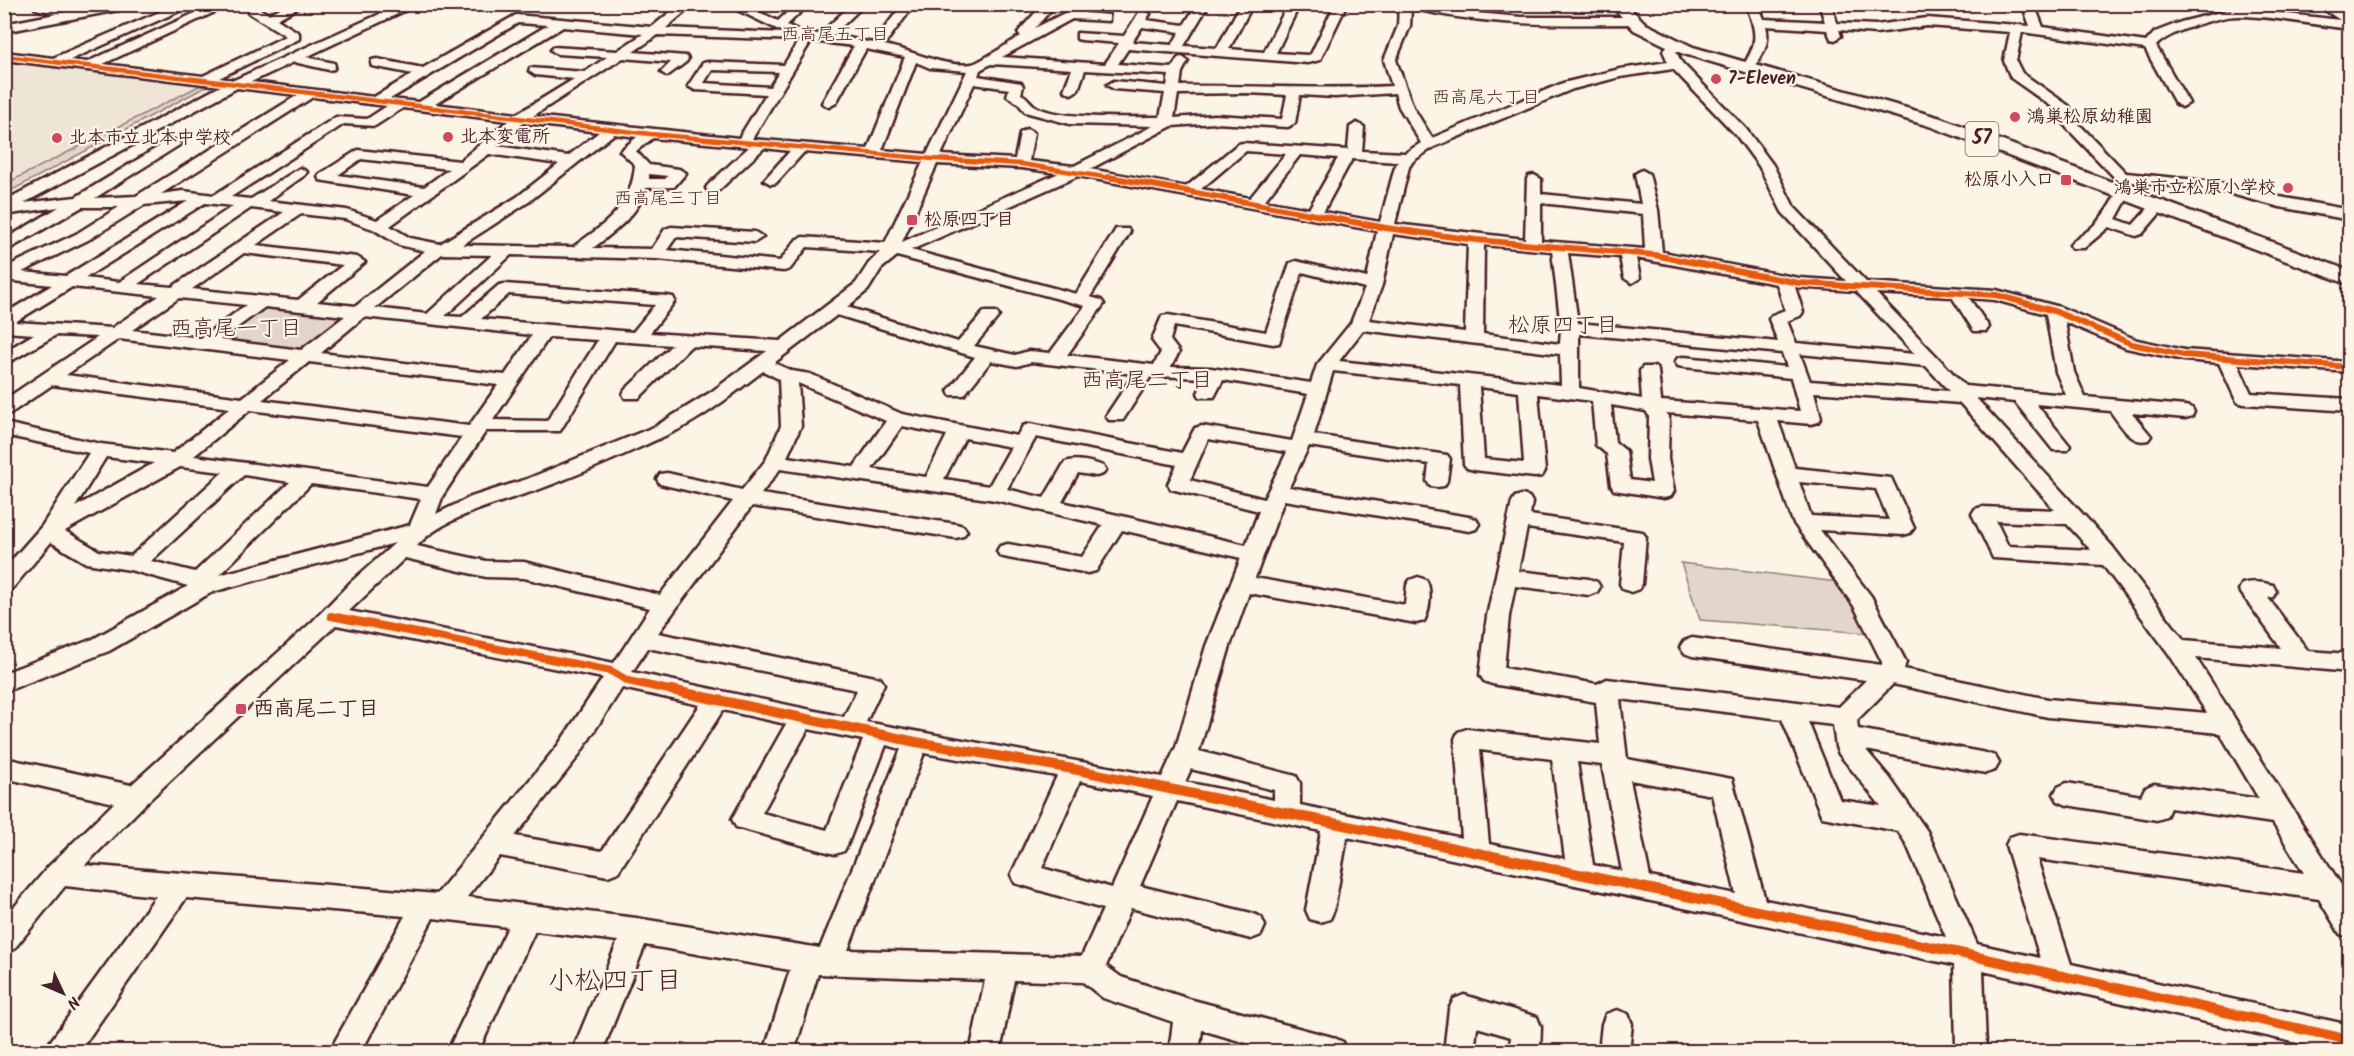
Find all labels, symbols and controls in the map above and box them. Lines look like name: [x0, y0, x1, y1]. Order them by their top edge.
district label: 西高尾五丁目: [781, 21, 889, 50]
place label: 7-Eleven: [1728, 65, 1796, 94]
marker: 7-Eleven: [1709, 72, 1723, 86]
district label: 西高尾六丁目: [1432, 84, 1540, 113]
place label: 鴻巣松原幼稚園: [2027, 103, 2153, 132]
marker: 鴻巣松原幼稚園: [2008, 110, 2022, 124]
road number: 57: [1966, 122, 1998, 156]
place label: 北本変電所: [460, 123, 550, 152]
place label: 北本市立北本中学校: [69, 124, 231, 153]
marker: 北本変電所: [441, 130, 455, 144]
marker: 北本市立北本中学校: [50, 131, 64, 145]
place label: 松原小入口: [1964, 166, 2054, 195]
marker: 松原小入口: [2059, 173, 2073, 187]
place label: 鴻巣市立松原小学校: [2114, 174, 2276, 203]
marker: 鴻巣市立松原小学校: [2281, 181, 2295, 195]
district label: 西高尾三丁目: [614, 185, 722, 214]
place label: 松原四丁目: [924, 206, 1014, 235]
marker: 松原四丁目: [905, 213, 919, 227]
district label: 松原四丁目: [1508, 309, 1618, 344]
district label: 西高尾一丁目: [170, 312, 302, 347]
district label: 西高尾二丁目: [1081, 364, 1213, 399]
place label: 西高尾二丁目: [253, 693, 379, 726]
marker: 西高尾二丁目: [234, 702, 248, 716]
district label: 小松四丁目: [548, 960, 683, 1003]
north arrow: [33, 963, 93, 1023]
text: N: [60, 990, 85, 1015]

